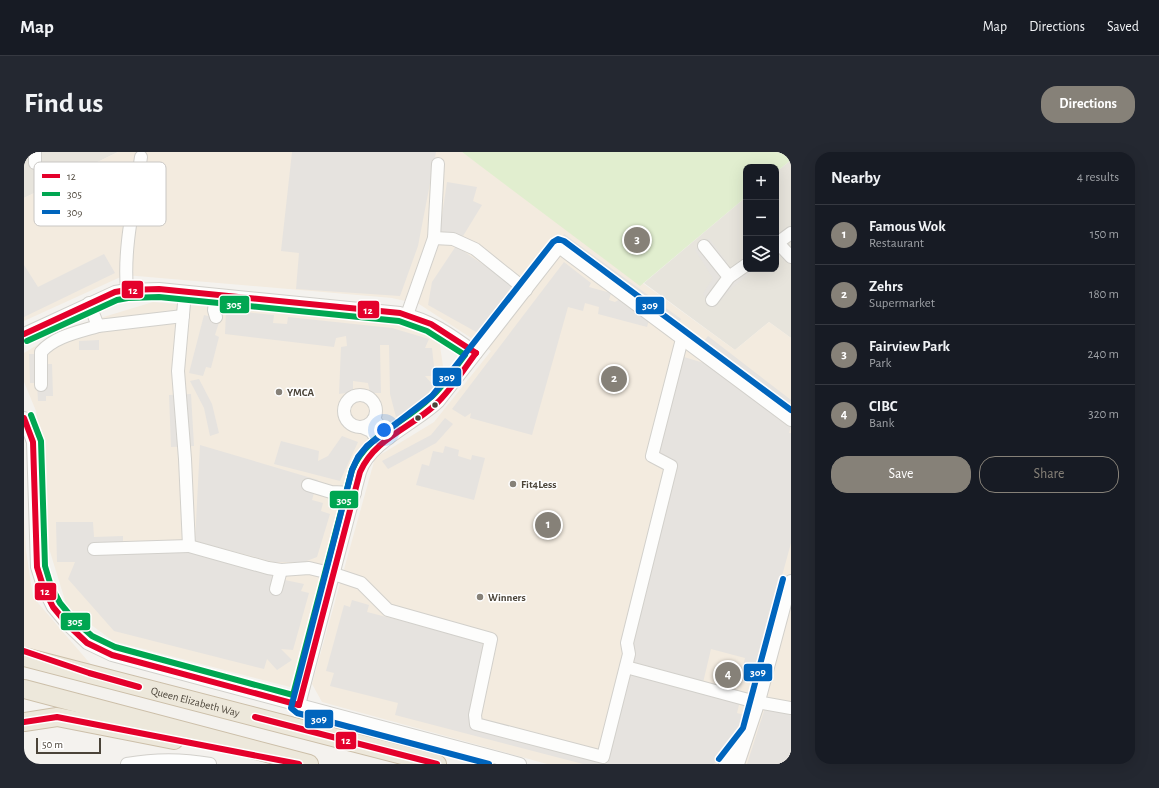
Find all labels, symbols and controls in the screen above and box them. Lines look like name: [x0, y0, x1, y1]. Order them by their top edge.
text: Map: [20, 18, 54, 37]
text: Map: [983, 20, 1007, 34]
text: Directions: [1029, 20, 1085, 34]
text: Saved: [1107, 20, 1139, 34]
button: Directions: [1041, 86, 1135, 123]
text: Find us: [24, 90, 103, 118]
legend: [34, 162, 166, 226]
map controls: [743, 164, 779, 272]
button: +: [743, 164, 779, 200]
text: Nearby: [831, 169, 881, 186]
text: 12: [67, 171, 76, 182]
text: 4 results: [1077, 171, 1119, 184]
text: 305: [67, 189, 82, 200]
button: −: [743, 200, 779, 236]
text: 309: [67, 207, 83, 218]
text: Famous Wok: [869, 219, 946, 234]
pin: 3: [624, 225, 650, 255]
text: 1: [842, 228, 846, 241]
text: 150 m: [1090, 228, 1119, 241]
button: layers: [743, 236, 779, 272]
text: Restaurant: [869, 237, 924, 250]
text: Zehrs: [869, 279, 903, 294]
line badge: 12: [121, 280, 144, 299]
text: 12: [128, 285, 138, 296]
text: 2: [841, 288, 847, 301]
text: 180 m: [1089, 288, 1119, 301]
line badge: 305: [219, 295, 250, 314]
line badge: 309: [635, 296, 665, 315]
text: Supermarket: [869, 297, 935, 310]
text: 305: [226, 299, 242, 310]
line badge: 12: [357, 300, 380, 319]
text: 309: [642, 300, 658, 311]
text: 12: [363, 305, 373, 316]
text: Fairview Park: [869, 339, 950, 354]
text: 3: [841, 348, 847, 361]
text: 240 m: [1087, 348, 1119, 361]
text: Park: [869, 357, 891, 370]
pin: 2: [601, 364, 627, 394]
line badge: 309: [432, 367, 462, 387]
text: 309: [439, 372, 455, 383]
marker: YMCA: [274, 387, 284, 397]
place label: YMCA: [287, 387, 314, 398]
text: CIBC: [869, 399, 898, 414]
unlabelled marker: [430, 400, 440, 410]
text: 4: [841, 408, 847, 421]
text: 320 m: [1088, 408, 1119, 421]
unlabelled marker: [413, 413, 423, 423]
text: Bank: [869, 417, 895, 430]
your location: [374, 420, 394, 440]
button: Save: [831, 456, 971, 493]
button: Share: [979, 456, 1119, 493]
marker: Fit4Less: [508, 479, 518, 489]
place label: Fit4Less: [521, 479, 556, 490]
line badge: 305: [329, 490, 359, 509]
text: 305: [336, 495, 352, 506]
pin: 1: [535, 510, 561, 540]
line badge: 12: [34, 582, 57, 601]
text: 12: [40, 586, 50, 597]
marker: Winners: [475, 592, 485, 602]
place label: Winners: [488, 592, 526, 603]
line badge: 305: [60, 612, 91, 631]
text: 305: [67, 616, 83, 627]
pin: 4: [715, 660, 741, 690]
line badge: 309: [743, 663, 773, 682]
text: 309: [750, 667, 766, 678]
street label: Queen Elizabeth Way: [150, 685, 241, 719]
line badge: 309: [304, 709, 334, 729]
text: 309: [311, 714, 327, 725]
line badge: 12: [335, 731, 357, 750]
text: 12: [341, 735, 351, 746]
scale bar: [36, 736, 101, 755]
text: 50 m: [42, 739, 63, 750]

